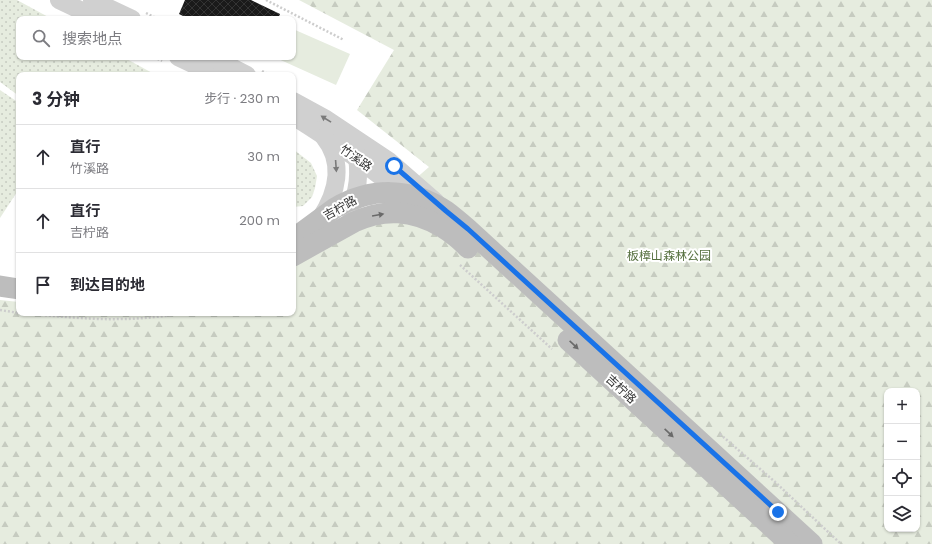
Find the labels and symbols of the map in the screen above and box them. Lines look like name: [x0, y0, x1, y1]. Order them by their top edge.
one-way arrow: [320, 116, 332, 123]
street label: 竹溪路: [337, 140, 376, 175]
route start: [385, 157, 403, 175]
one-way arrow: [332, 160, 339, 172]
street label: 吉柠路: [320, 191, 360, 224]
one-way arrow: [372, 211, 384, 217]
park label: 板樟山森林公园: [627, 247, 711, 264]
one-way arrow: [569, 340, 579, 350]
street label: 吉柠路: [602, 370, 640, 407]
one-way arrow: [665, 428, 674, 437]
route end: [769, 503, 787, 521]

